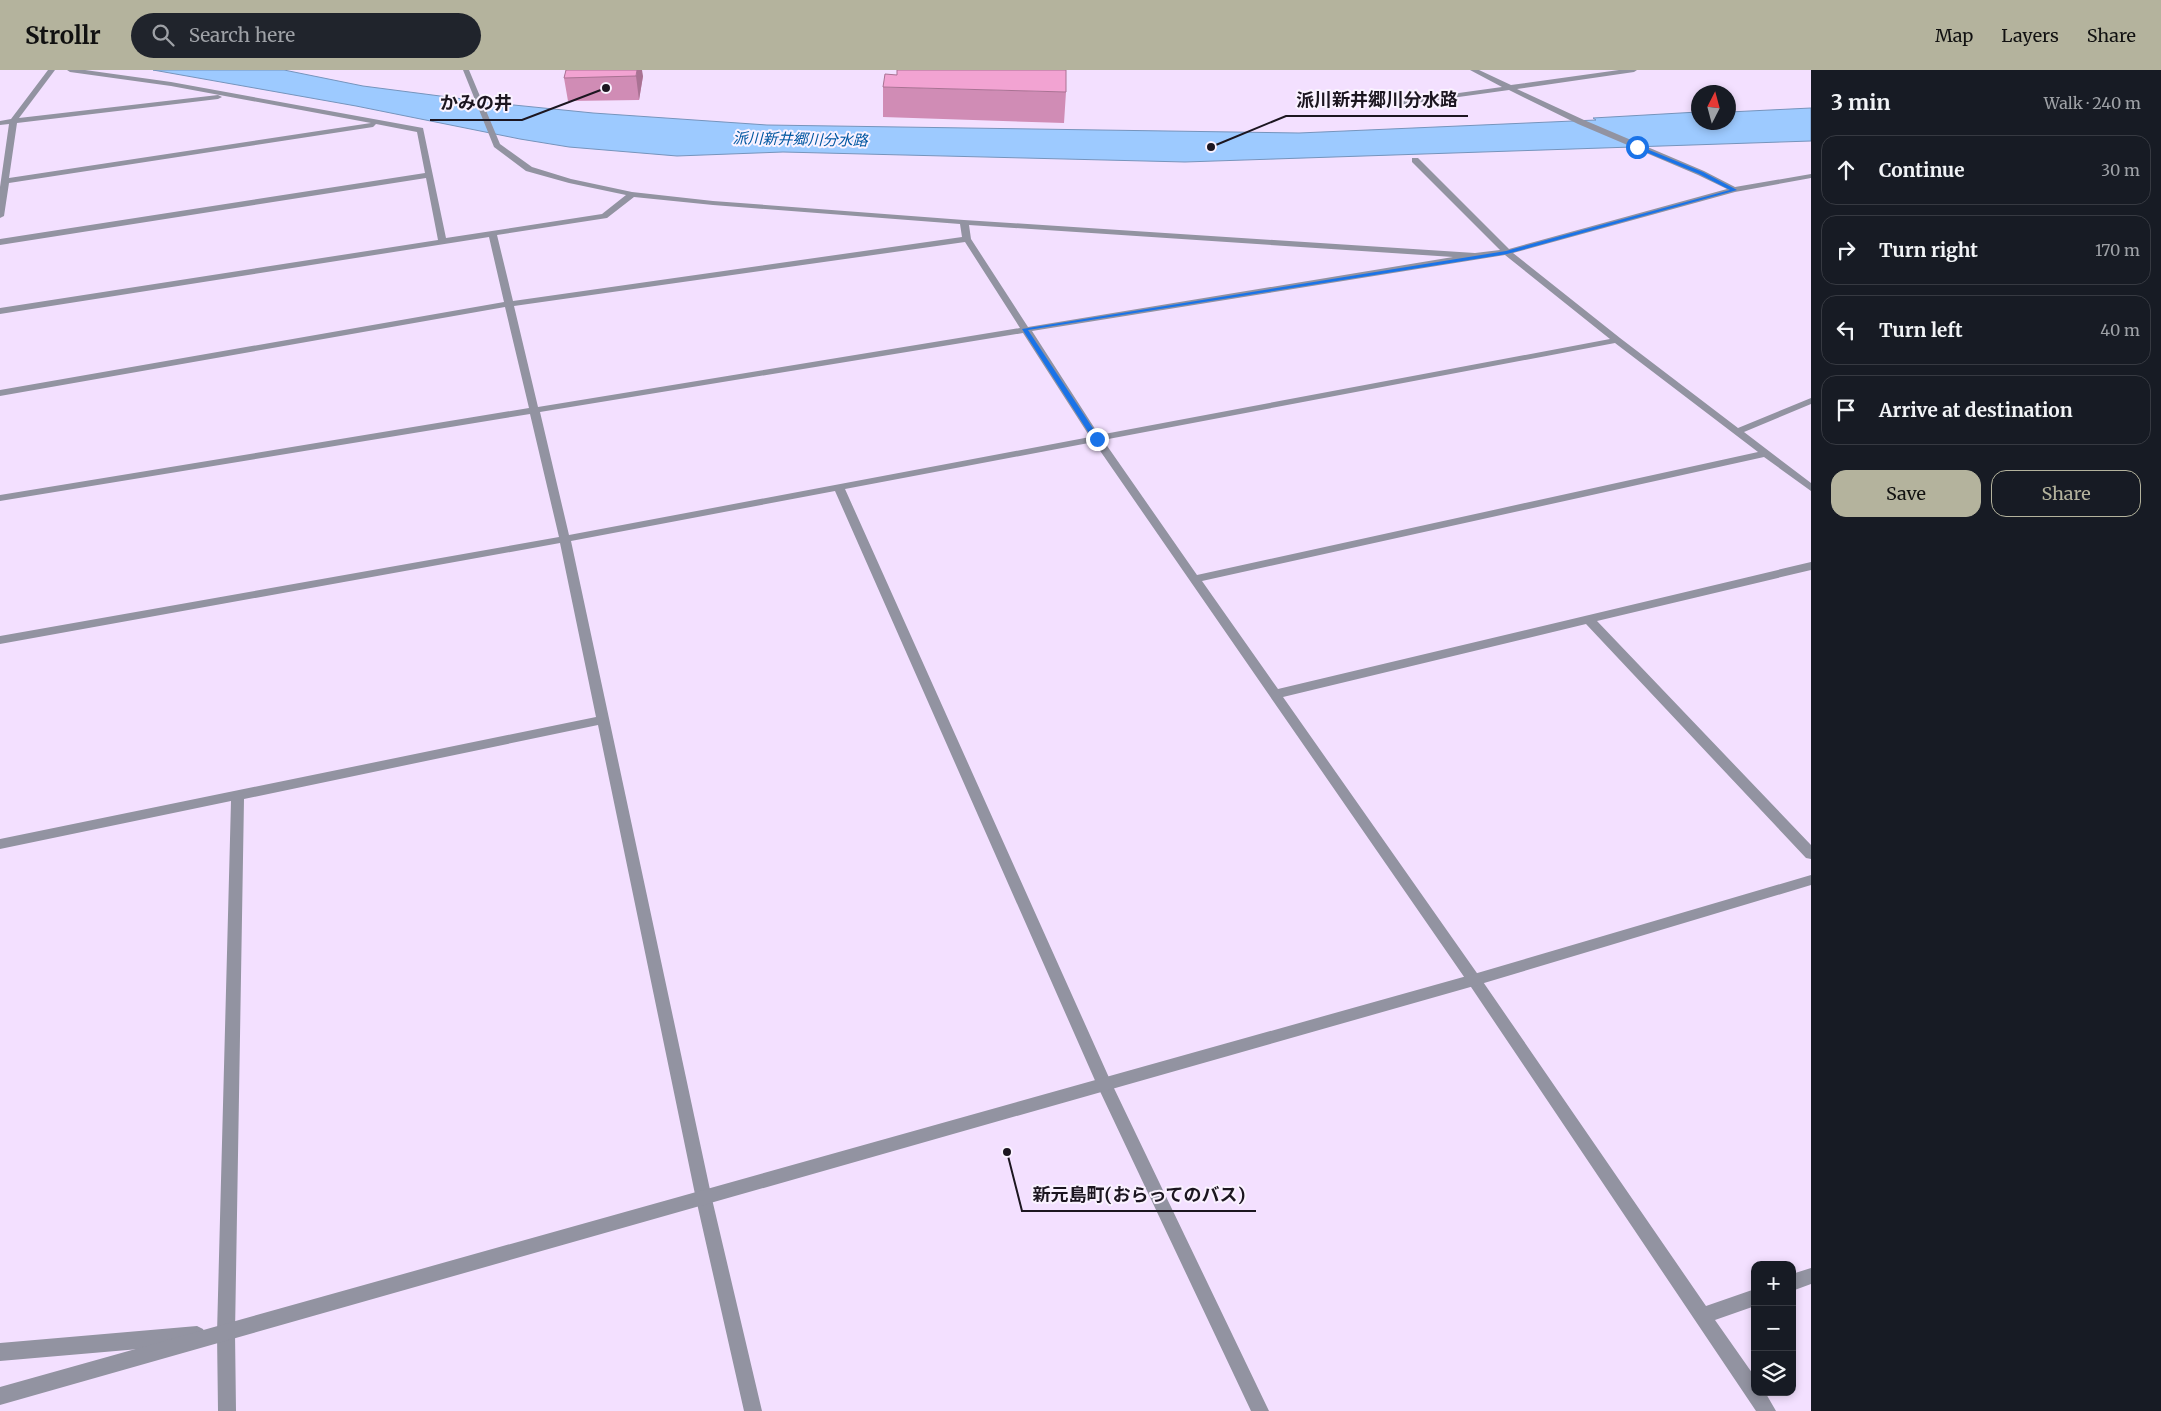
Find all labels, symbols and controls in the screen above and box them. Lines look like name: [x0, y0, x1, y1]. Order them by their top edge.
search box: [131, 13, 481, 58]
text: Strollr: [25, 20, 101, 51]
icon: search: [149, 21, 177, 49]
text: Search here: [189, 23, 295, 47]
text: Map: [1935, 24, 1973, 47]
text: Layers: [2001, 24, 2059, 47]
text: Share: [2087, 24, 2136, 47]
callout: 派川新井郷川分水路: [1286, 83, 1468, 116]
north arrow: [1691, 85, 1736, 130]
callout: かみの井: [430, 87, 522, 120]
text: 派川新井郷川分水路: [1296, 88, 1458, 111]
text: 3 min: [1831, 89, 1890, 116]
text: かみの井: [440, 91, 512, 114]
text: Walk · 240 m: [2044, 93, 2141, 113]
water label: 派川新井郷川分水路: [732, 128, 870, 150]
route start: [1626, 136, 1649, 159]
icon: ahead: [1832, 156, 1860, 184]
text: Continue: [1879, 158, 1965, 182]
text: 30 m: [2101, 160, 2140, 180]
icon: right: [1832, 236, 1860, 264]
text: Turn right: [1879, 238, 1978, 262]
text: 170 m: [2095, 240, 2140, 260]
icon: left: [1832, 316, 1860, 344]
text: Turn left: [1879, 318, 1963, 342]
text: 40 m: [2100, 320, 2140, 340]
icon: arrive: [1832, 396, 1860, 424]
text: Arrive at destination: [1879, 398, 2073, 422]
route end: [1086, 428, 1109, 451]
button: Save: [1831, 470, 1981, 517]
button: Share: [1991, 470, 2141, 517]
callout: 新元島町(おらってのバス): [1022, 1178, 1256, 1211]
text: 新元島町(おらってのバス): [1033, 1183, 1246, 1206]
map controls: [1751, 1261, 1796, 1396]
button: +: [1751, 1261, 1796, 1306]
button: −: [1751, 1306, 1796, 1351]
button: layers: [1751, 1351, 1796, 1396]

